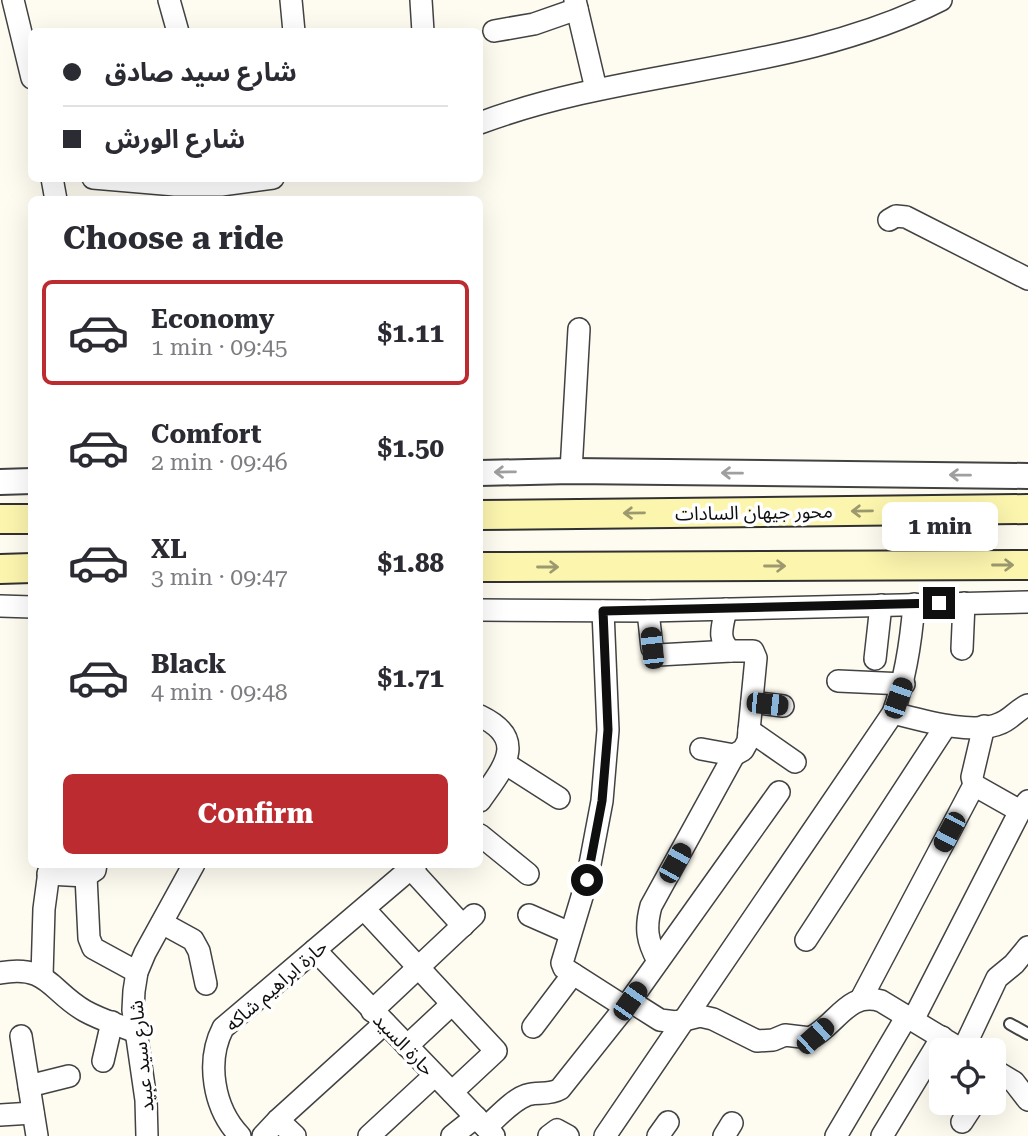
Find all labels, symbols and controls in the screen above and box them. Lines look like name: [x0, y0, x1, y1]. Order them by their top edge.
text: شارع سيد صادق: [105, 57, 297, 87]
text: شارع الورش: [105, 124, 245, 154]
text: Choose a ride: [63, 219, 284, 257]
icon: car: [67, 301, 130, 364]
text: Economy: [151, 304, 274, 334]
text: $1.11: [378, 318, 444, 348]
text: 1 min · 09:45: [151, 334, 288, 361]
icon: car: [67, 416, 130, 479]
text: Comfort: [151, 419, 261, 449]
text: $1.50: [378, 433, 444, 463]
text: 2 min · 09:46: [151, 449, 288, 476]
one-way arrow: [494, 465, 517, 479]
one-way arrow: [721, 466, 744, 480]
one-way arrow: [949, 468, 972, 482]
street label: محور جيهان السادات: [675, 500, 833, 525]
callout: 1 min: [881, 502, 997, 550]
one-way arrow: [851, 504, 874, 518]
one-way arrow: [623, 506, 646, 520]
text: 1 min: [908, 513, 972, 540]
icon: car: [67, 531, 130, 594]
text: XL: [151, 534, 187, 564]
text: $1.88: [378, 548, 444, 578]
one-way arrow: [991, 558, 1014, 572]
one-way arrow: [763, 559, 786, 573]
one-way arrow: [536, 560, 559, 574]
text: 3 min · 09:47: [151, 564, 288, 591]
route end: [923, 587, 955, 619]
car: [640, 626, 665, 670]
icon: car: [67, 646, 130, 709]
text: Black: [151, 649, 226, 679]
text: $1.71: [378, 663, 444, 693]
car: [882, 675, 915, 721]
text: 4 min · 09:48: [151, 679, 288, 706]
car: [746, 691, 789, 717]
button: Confirm: [63, 774, 448, 854]
car: [930, 809, 969, 855]
car: [656, 840, 695, 886]
route start: [571, 864, 603, 896]
street label: حارة ابراهيم شاكه: [221, 935, 334, 1038]
car: [610, 978, 651, 1024]
street label: شارع سيد عبيد: [124, 999, 161, 1113]
street label: حارة السيد: [368, 1008, 439, 1080]
car: [793, 1014, 838, 1058]
map controls: [929, 1038, 1006, 1115]
button: locate: [929, 1038, 1006, 1115]

